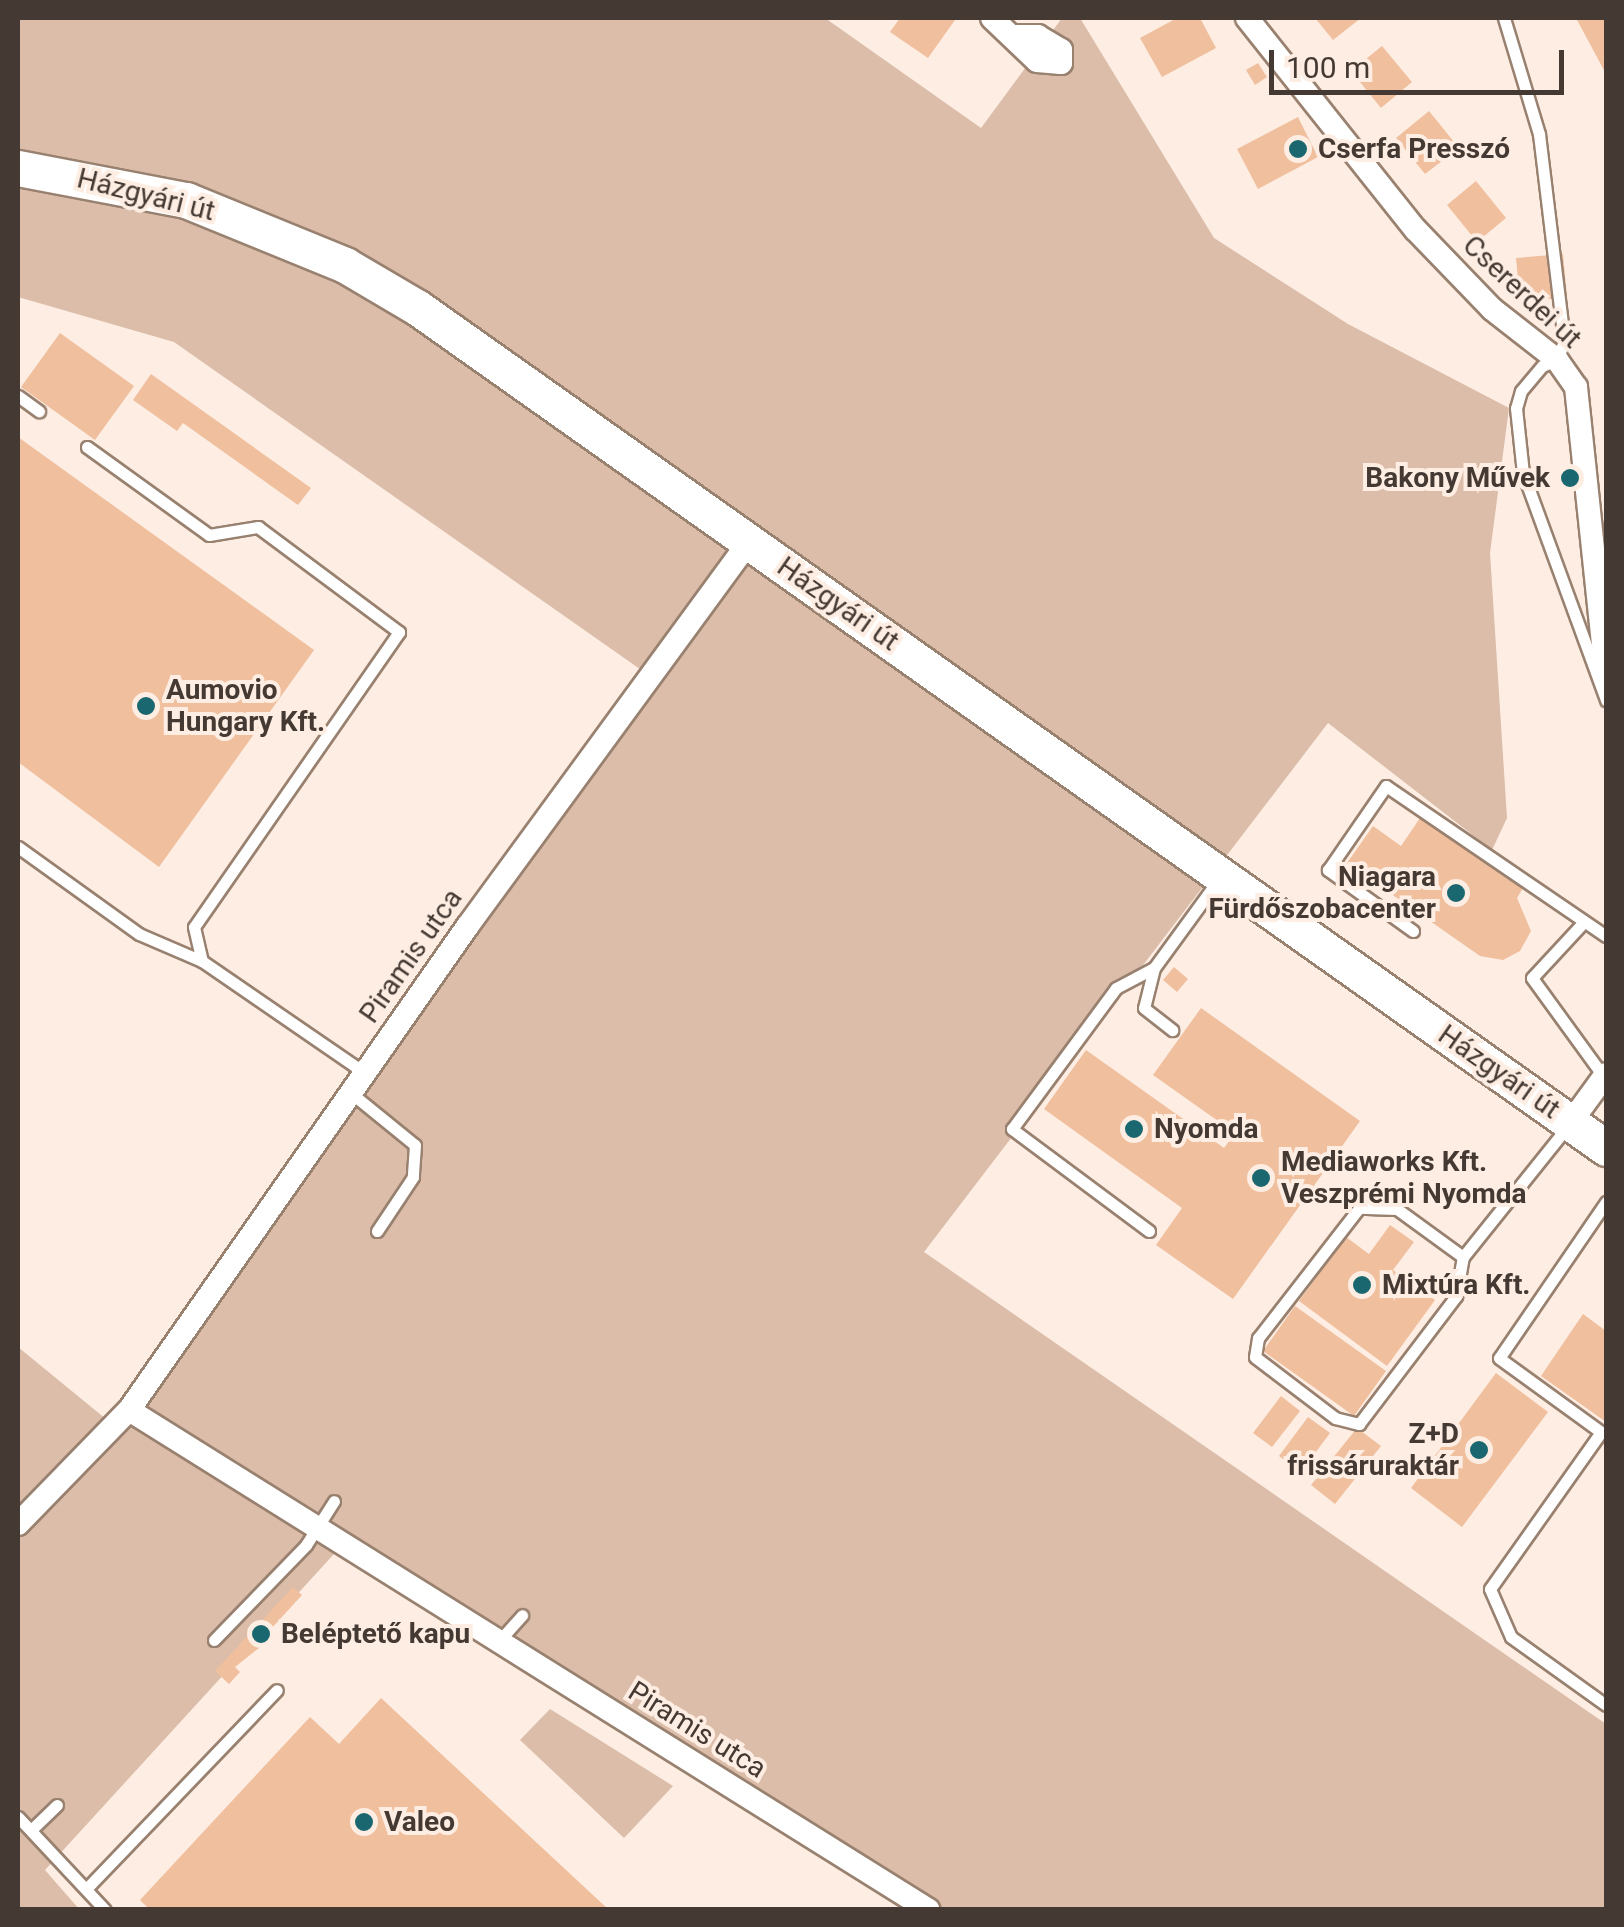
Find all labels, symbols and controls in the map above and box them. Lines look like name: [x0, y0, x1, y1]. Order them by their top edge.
scale bar: [1274, 30, 1569, 92]
text: 100 m: [1286, 50, 1370, 85]
place label: Cserfa Presszó: [1318, 132, 1510, 166]
marker: Cserfa Presszó: [1287, 138, 1309, 160]
street label: Házgyári út: [74, 162, 218, 228]
street label: Csererdei út: [1456, 229, 1588, 355]
place label: Bakony Művek: [1365, 461, 1550, 495]
marker: Bakony Művek: [1559, 467, 1581, 489]
street label: Házgyári út: [771, 550, 905, 658]
place label: Aumovio Hungary Kft.: [166, 673, 325, 739]
marker: Aumovio Hungary Kft.: [135, 695, 157, 717]
place label: Niagara Fürdőszobacenter: [1208, 860, 1436, 926]
marker: Niagara Fürdőszobacenter: [1445, 882, 1467, 904]
street label: Piramis utca: [353, 883, 469, 1029]
street label: Házgyári út: [1432, 1018, 1566, 1126]
place label: Nyomda: [1154, 1112, 1258, 1146]
marker: Nyomda: [1123, 1118, 1145, 1140]
place label: Mediaworks Kft. Veszprémi Nyomda: [1281, 1145, 1526, 1211]
marker: Mediaworks Kft. Veszprémi Nyomda: [1250, 1167, 1272, 1189]
place label: Mixtúra Kft.: [1382, 1268, 1530, 1302]
marker: Mixtúra Kft.: [1351, 1274, 1373, 1296]
place label: Z+D frissáruraktár: [1287, 1417, 1459, 1483]
marker: Z+D frissáruraktár: [1468, 1439, 1490, 1461]
place label: Beléptető kapu: [281, 1617, 470, 1651]
marker: Beléptető kapu: [250, 1623, 272, 1645]
street label: Piramis utca: [622, 1674, 772, 1786]
place label: Valeo: [384, 1805, 455, 1839]
marker: Valeo: [353, 1811, 375, 1833]

